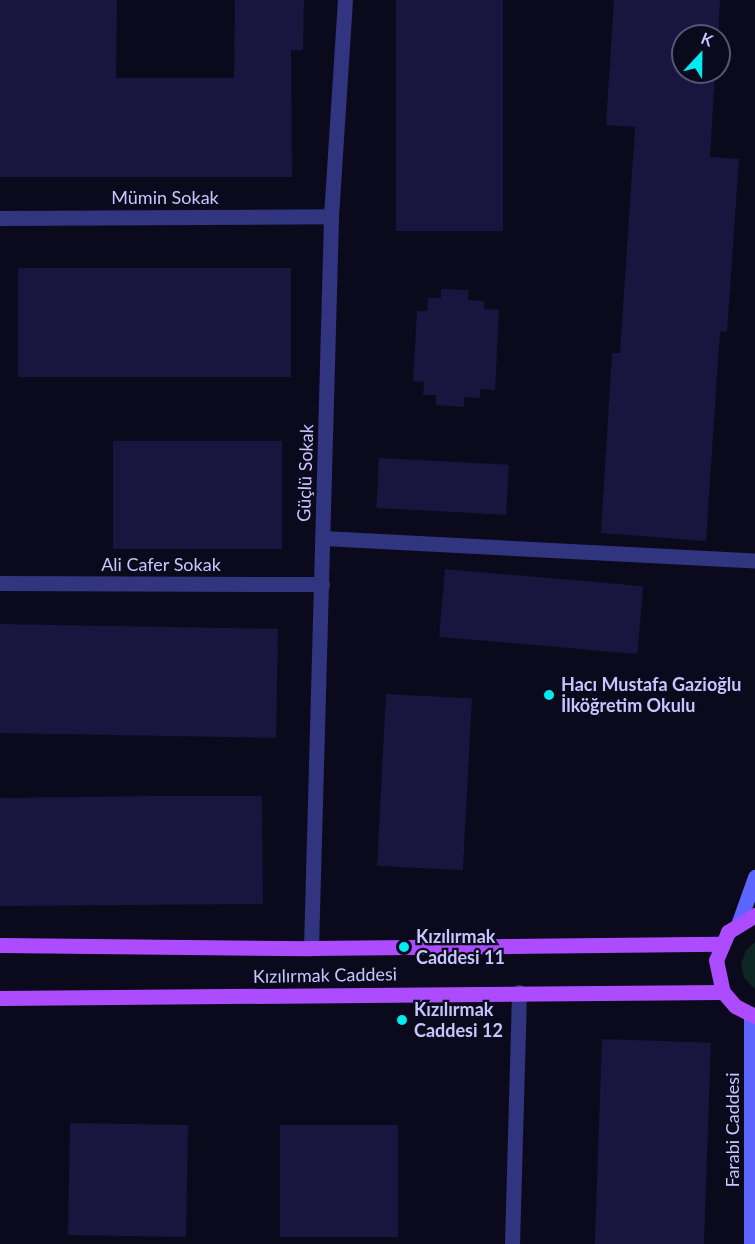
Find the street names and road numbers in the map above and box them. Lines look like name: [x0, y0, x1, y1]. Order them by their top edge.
street label: Mümin Sokak: [111, 186, 219, 208]
street label: Güçlü Sokak: [293, 424, 317, 522]
street label: Ali Cafer Sokak: [101, 553, 221, 575]
street label: Kızılırmak Caddesi: [253, 963, 397, 987]
street label: Farabi Caddesi: [721, 1073, 743, 1187]

